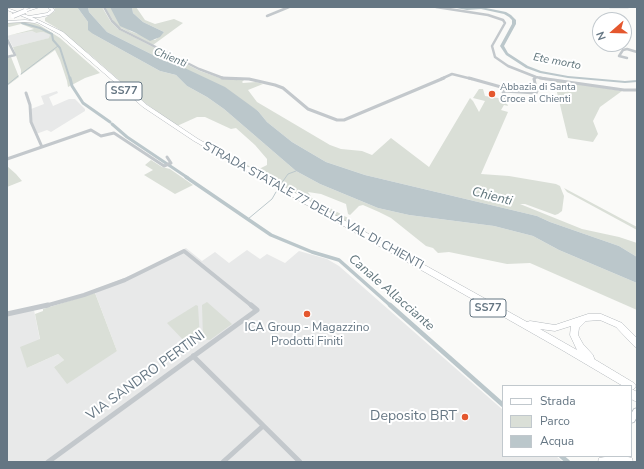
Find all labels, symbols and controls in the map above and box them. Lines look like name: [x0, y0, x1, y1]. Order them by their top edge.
north arrow: [592, 12, 632, 52]
text: N: [593, 30, 610, 42]
water label: Chienti: [151, 45, 189, 71]
water label: Ete morto: [532, 51, 582, 73]
road number: SS77: [106, 82, 142, 100]
place label: Abbazia di Santa Croce al Chienti: [500, 82, 576, 106]
marker: Abbazia di Santa Croce al Chienti: [487, 89, 497, 99]
street label: STRADA STATALE 77 DELLA VAL DI CHIENTI: [200, 139, 426, 273]
water label: Chienti: [470, 184, 514, 210]
water label: Canale Allacciante: [345, 252, 437, 334]
road number: SS77: [470, 299, 506, 317]
marker: ICA Group - Magazzino Prodotti Finiti: [302, 309, 312, 319]
place label: ICA Group - Magazzino Prodotti Finiti: [245, 321, 369, 349]
street label: VIA SANDRO PERTINI: [84, 327, 208, 425]
legend: [502, 385, 632, 457]
text: Strada: [540, 393, 576, 409]
place label: Deposito BRT: [370, 409, 457, 425]
marker: Deposito BRT: [460, 412, 470, 422]
text: Parco: [540, 413, 570, 429]
text: Acqua: [540, 433, 574, 449]

